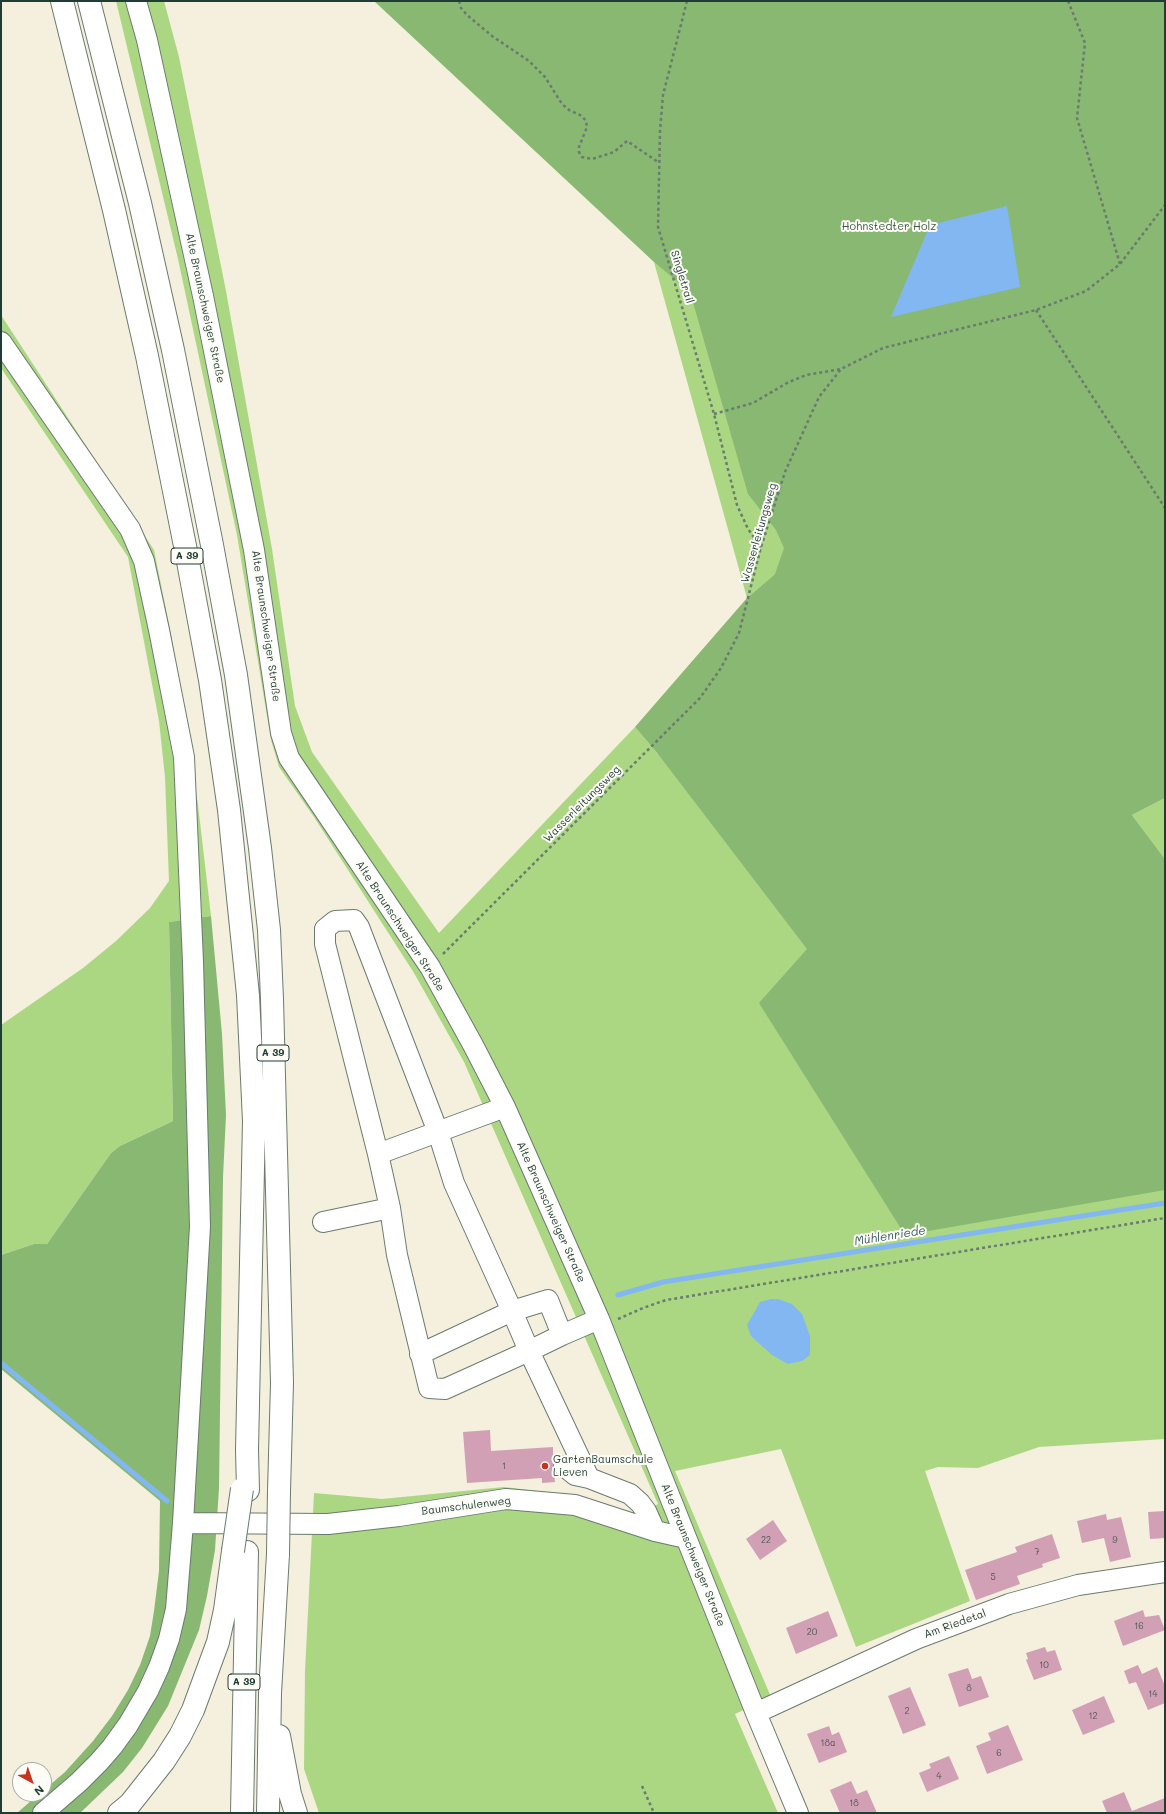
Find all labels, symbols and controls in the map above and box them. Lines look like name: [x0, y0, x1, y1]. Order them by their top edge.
park label: Hohnstedter Holz: [842, 220, 936, 234]
street label: Alte Braunschweiger Straße: [183, 232, 227, 384]
street label: Singletrail: [668, 249, 696, 305]
street label: Wasserleitungsweg: [738, 482, 780, 584]
road number: A 39: [171, 548, 203, 564]
street label: Alte Braunschweiger Straße: [249, 549, 283, 703]
street label: Wasserleitungsweg: [541, 763, 623, 845]
street label: Alte Braunschweiger Straße: [353, 858, 447, 994]
road number: A 39: [257, 1045, 289, 1061]
street label: Alte Braunschweiger Straße: [514, 1139, 588, 1285]
water label: Mühlenriede: [853, 1223, 927, 1249]
place label: GartenBaumschule Lieven: [553, 1453, 653, 1479]
house number: 1: [502, 1461, 506, 1471]
marker: GartenBaumschule Lieven: [540, 1461, 550, 1471]
street label: Alte Braunschweiger Straße: [658, 1482, 728, 1628]
street label: Baumschulenweg: [421, 1494, 511, 1518]
house number: 22: [761, 1535, 771, 1545]
house number: 9: [1112, 1535, 1118, 1545]
house number: 7: [1034, 1547, 1040, 1557]
house number: 5: [990, 1572, 996, 1582]
street label: Am Riedetal: [922, 1607, 988, 1641]
house number: 16: [1134, 1621, 1144, 1631]
house number: 20: [807, 1627, 817, 1637]
house number: 10: [1039, 1660, 1049, 1670]
road number: A 39: [228, 1674, 260, 1690]
house number: 8: [966, 1683, 972, 1693]
house number: 14: [1148, 1689, 1158, 1699]
house number: 2: [904, 1706, 910, 1716]
house number: 12: [1088, 1711, 1098, 1721]
house number: 18a: [820, 1738, 836, 1748]
house number: 6: [996, 1748, 1002, 1758]
north arrow: [12, 1762, 52, 1802]
house number: 4: [936, 1771, 942, 1781]
text: N: [31, 1782, 47, 1799]
house number: 18: [849, 1798, 859, 1808]

